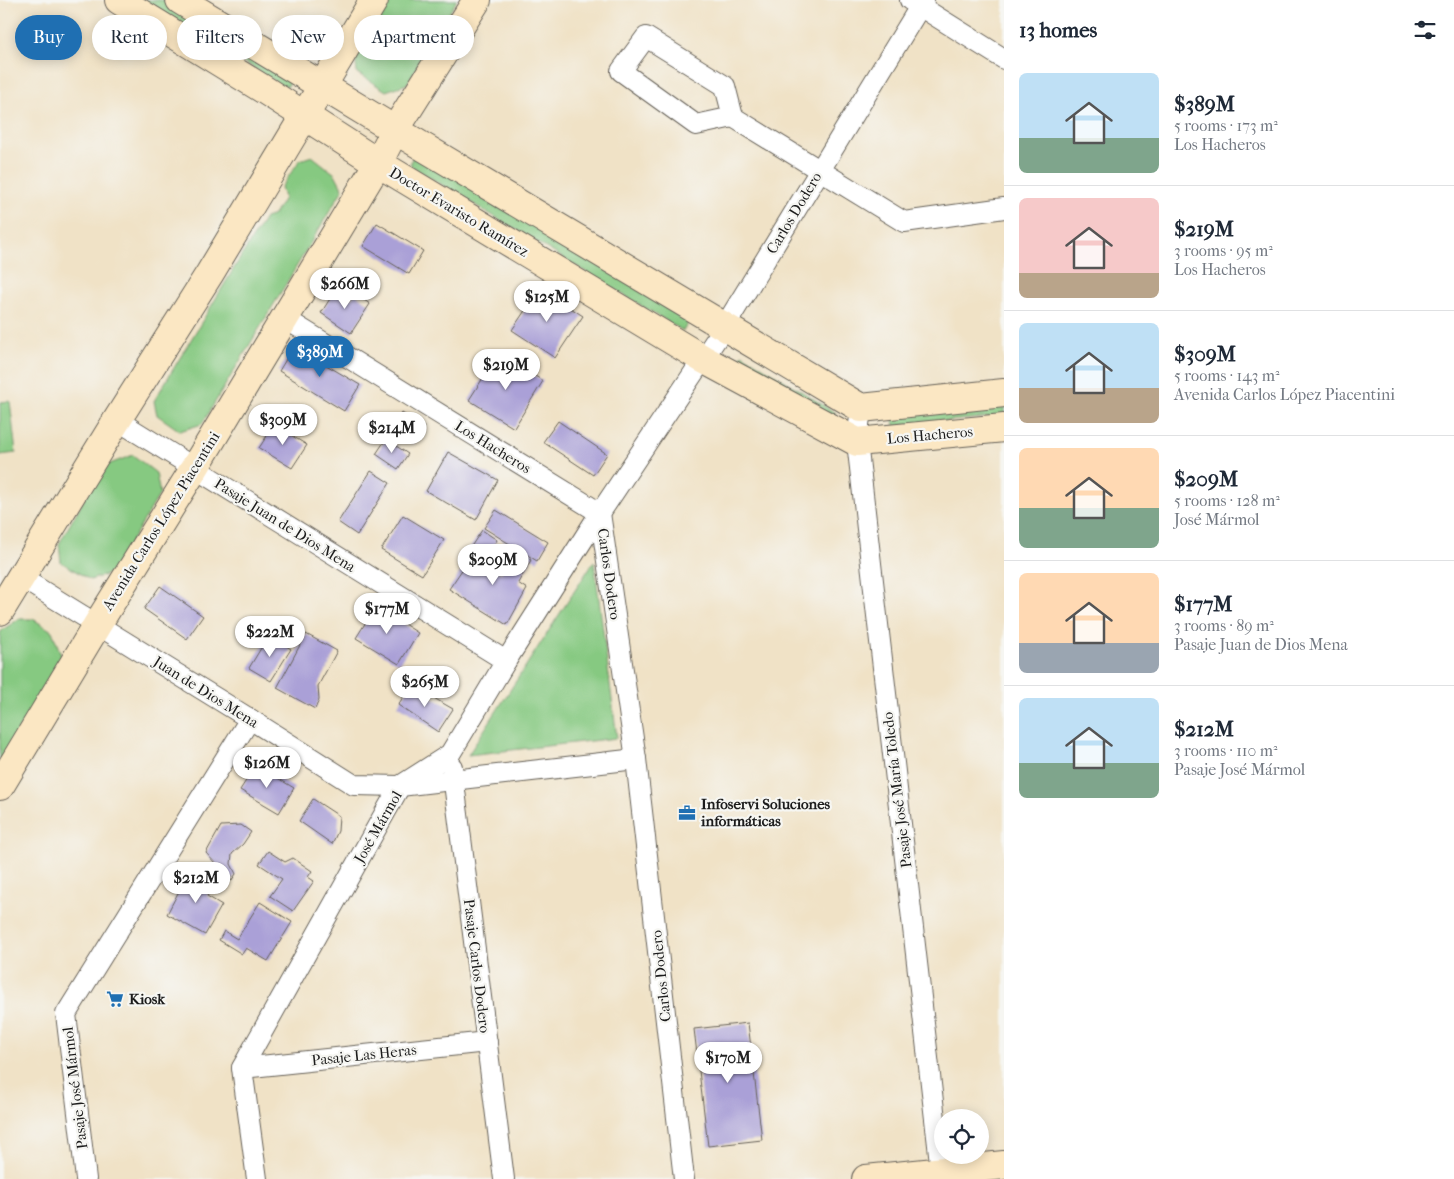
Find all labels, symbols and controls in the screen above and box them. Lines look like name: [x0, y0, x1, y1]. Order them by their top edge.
chip: Buy: [15, 15, 82, 60]
chip: Rent: [92, 15, 167, 60]
chip: Filters: [177, 15, 262, 60]
chip: New: [272, 15, 344, 60]
chip: Apartment: [354, 15, 474, 60]
icon: filters: [1411, 16, 1439, 44]
text: 13 homes: [1019, 18, 1097, 42]
text: $389M: [1174, 92, 1235, 116]
icon: home: [1059, 93, 1119, 153]
text: 5 rooms · 173 m²: [1174, 116, 1278, 135]
text: Los Hacheros: [1174, 135, 1266, 154]
street label: Doctor Evaristo Ramírez: [386, 163, 532, 261]
street label: Carlos Dodero: [763, 168, 826, 257]
text: $219M: [1174, 217, 1234, 241]
icon: home: [1059, 218, 1119, 278]
text: 3 rooms · 95 m²: [1174, 241, 1273, 260]
text: Los Hacheros: [1174, 260, 1266, 279]
pin: $266M: [310, 268, 380, 310]
text: $266M: [321, 274, 370, 293]
pin: $125M: [512, 280, 582, 323]
text: $125M: [525, 287, 569, 306]
pin: $389M: [285, 336, 355, 378]
text: $389M: [297, 342, 343, 361]
text: $309M: [1174, 342, 1236, 366]
icon: home: [1059, 343, 1119, 403]
pin: $219M: [471, 348, 541, 391]
text: $219M: [483, 355, 529, 374]
text: 5 rooms · 143 m²: [1174, 366, 1279, 385]
text: Avenida Carlos López Piacentini: [1174, 385, 1395, 404]
pin: $309M: [248, 404, 318, 446]
text: $309M: [259, 410, 307, 429]
pin: $214M: [357, 412, 427, 454]
street label: Los Hacheros: [452, 417, 535, 478]
text: $214M: [369, 418, 415, 437]
street label: Los Hacheros: [886, 422, 974, 448]
street label: Avenida Carlos López Piacentini: [98, 428, 224, 614]
text: $209M: [1174, 467, 1238, 491]
icon: home: [1059, 468, 1119, 528]
street label: Pasaje Juan de Dios Mena: [211, 474, 360, 576]
text: 5 rooms · 128 m²: [1174, 491, 1280, 510]
text: José Mármol: [1174, 510, 1260, 529]
street label: Carlos Dodero: [594, 527, 624, 621]
pin: $209M: [458, 544, 528, 586]
text: $209M: [469, 550, 517, 569]
pin: $177M: [352, 592, 422, 635]
text: $177M: [1174, 592, 1233, 616]
icon: home: [1059, 593, 1119, 653]
text: $177M: [365, 599, 409, 618]
pin: $222M: [235, 616, 305, 658]
text: 3 rooms · 89 m²: [1174, 616, 1274, 635]
text: $222M: [246, 622, 294, 641]
text: Pasaje Juan de Dios Mena: [1174, 635, 1348, 654]
street label: Juan de Dios Mena: [149, 652, 263, 732]
pin: $265M: [390, 666, 460, 708]
text: $265M: [401, 672, 449, 691]
street label: Pasaje José María Toledo: [878, 711, 915, 869]
text: $212M: [1174, 717, 1234, 741]
icon: home: [1059, 718, 1119, 778]
text: 3 rooms · 110 m²: [1174, 741, 1278, 760]
pin: $126M: [232, 746, 302, 789]
text: $126M: [244, 753, 290, 772]
text: Pasaje José Mármol: [1174, 760, 1305, 779]
street label: José Mármol: [350, 788, 406, 867]
place label: Infoservi Soluciones informáticas: [700, 795, 831, 830]
office icon: Infoservi Soluciones informáticas: [677, 803, 697, 823]
pin: $212M: [161, 862, 231, 904]
text: $212M: [173, 868, 219, 887]
street label: Pasaje Carlos Dodero: [460, 898, 494, 1034]
street label: Carlos Dodero: [647, 929, 675, 1023]
supermarket icon: Kiosk: [105, 989, 125, 1009]
place label: Kiosk: [129, 990, 166, 1008]
street label: Pasaje José Mármol: [59, 1026, 91, 1150]
street label: Pasaje Las Heras: [311, 1040, 418, 1069]
pin: $170M: [693, 1042, 763, 1084]
text: $170M: [705, 1048, 751, 1067]
map controls: [934, 1109, 989, 1164]
button: locate: [934, 1109, 989, 1164]

